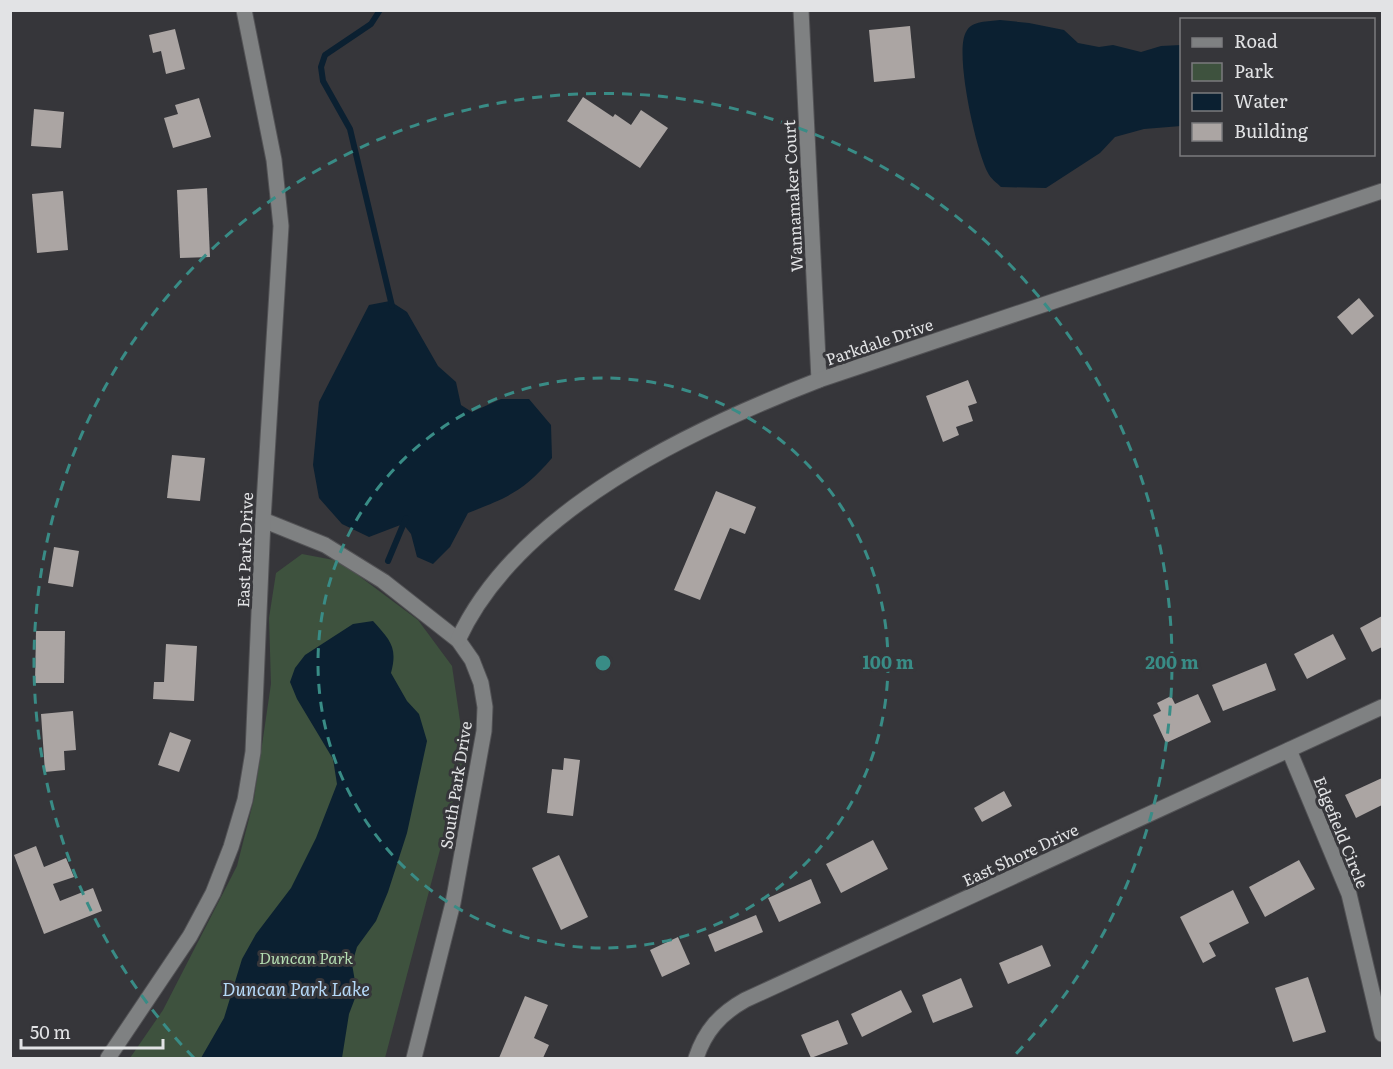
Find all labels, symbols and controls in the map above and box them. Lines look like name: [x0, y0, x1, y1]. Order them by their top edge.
legend: [1180, 18, 1375, 156]
text: Road: [1234, 27, 1278, 54]
text: Park: [1234, 57, 1275, 84]
text: Water: [1234, 87, 1288, 114]
text: Building: [1234, 117, 1309, 144]
street label: Wannamaker Court: [776, 119, 808, 273]
street label: Parkdale Drive: [822, 311, 936, 371]
street label: East Park Drive: [230, 492, 258, 608]
text: 100 m: [862, 648, 914, 675]
text: 200 m: [1145, 648, 1199, 675]
centre of rings: [593, 653, 613, 673]
street label: South Park Drive: [433, 719, 477, 851]
street label: Edgefield Circle: [1309, 772, 1375, 892]
street label: East Shore Drive: [958, 817, 1082, 891]
park label: Duncan Park: [259, 945, 353, 969]
water label: Duncan Park Lake: [222, 975, 370, 1002]
scale bar: [21, 1012, 164, 1050]
text: 50 m: [30, 1018, 71, 1045]

